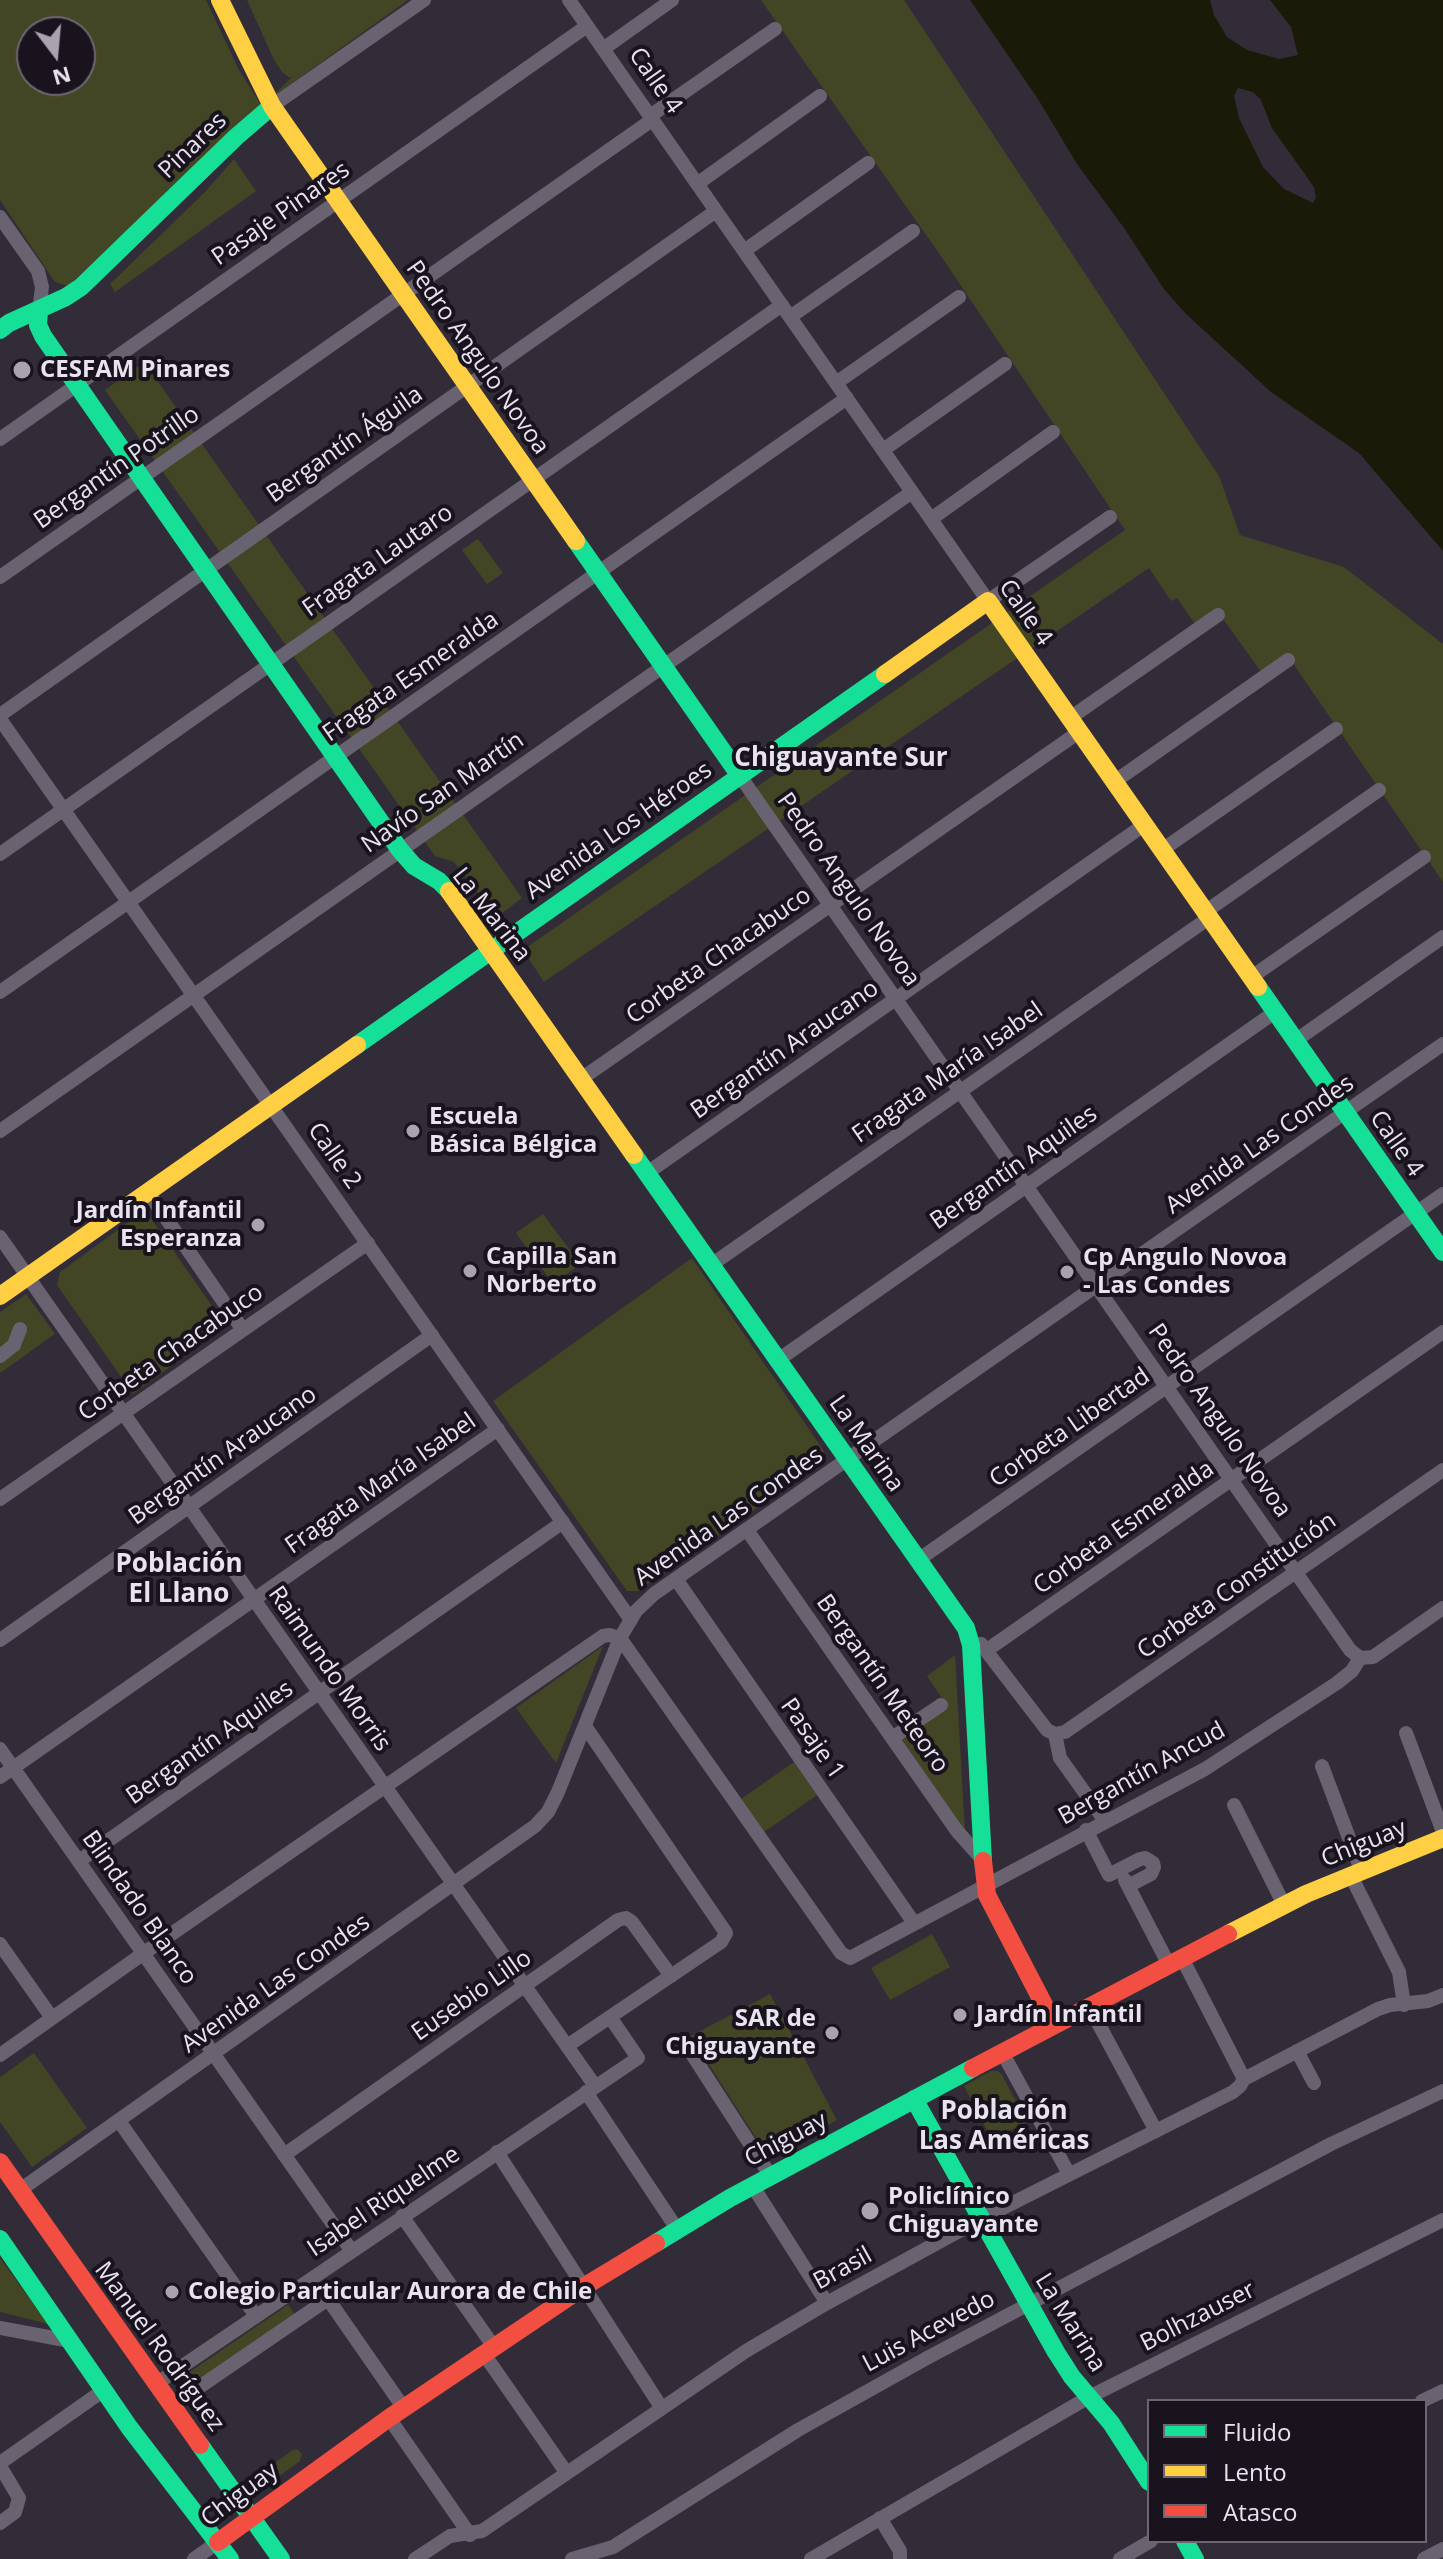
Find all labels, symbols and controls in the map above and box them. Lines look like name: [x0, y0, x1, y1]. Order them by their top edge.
north arrow: [16, 16, 96, 96]
street label: Calle 4: [622, 42, 688, 120]
text: N: [49, 60, 75, 94]
street label: Pinares: [153, 107, 233, 185]
street label: Pasaje Pinares: [207, 156, 355, 272]
street label: Pedro Angulo Novoa: [399, 256, 555, 460]
place label: CESFAM Pinares: [40, 356, 230, 384]
marker: CESFAM Pinares: [11, 359, 33, 381]
street label: Bergantín Águila: [261, 380, 429, 510]
street label: Bergantín Potrillo: [29, 400, 205, 536]
street label: Fragata Lautaro: [297, 499, 459, 623]
street label: Calle 4: [992, 574, 1058, 652]
street label: Fragata Esmeralda: [318, 606, 504, 748]
street label: Navío San Martín: [356, 726, 530, 860]
district label: Chiguayante Sur: [734, 743, 948, 775]
street label: Avenida Los Héroes: [520, 756, 718, 906]
street label: Pedro Angulo Novoa: [770, 788, 926, 992]
street label: La Marina: [446, 862, 536, 968]
street label: Corbeta Chacabuco: [621, 881, 817, 1031]
street label: Bergantín Araucano: [686, 974, 884, 1126]
street label: Fragata María Isabel: [847, 996, 1049, 1150]
street label: Avenida Las Condes: [1160, 1069, 1360, 1221]
street label: Bergantín Aquiles: [925, 1100, 1103, 1236]
place label: Escuela Básica Bélgica: [429, 1103, 597, 1159]
street label: Calle 4: [1363, 1105, 1429, 1183]
street label: Calle 2: [301, 1117, 367, 1195]
marker: Escuela Básica Bélgica: [404, 1122, 422, 1140]
place label: Jardín Infantil Esperanza: [76, 1197, 242, 1253]
marker: Jardín Infantil Esperanza: [249, 1216, 267, 1234]
place label: Capilla San Norberto: [486, 1243, 617, 1299]
place label: Cp Angulo Novoa - Las Condes: [1083, 1244, 1287, 1300]
marker: Capilla San Norberto: [461, 1262, 479, 1280]
marker: Cp Angulo Novoa - Las Condes: [1058, 1263, 1076, 1281]
street label: Corbeta Chacabuco: [73, 1278, 269, 1428]
street label: Pedro Angulo Novoa: [1141, 1319, 1297, 1523]
street label: Corbeta Libertad: [984, 1362, 1156, 1494]
street label: Bergantín Araucano: [124, 1380, 322, 1532]
street label: La Marina: [822, 1390, 910, 1498]
street label: Fragata María Isabel: [280, 1407, 482, 1561]
street label: Avenida Las Condes: [629, 1441, 829, 1593]
street label: Corbeta Esmeralda: [1028, 1455, 1220, 1601]
street label: Corbeta Constitución: [1132, 1507, 1342, 1665]
district label: Población El Llano: [115, 1549, 243, 1610]
street label: Raimundo Morris: [261, 1581, 397, 1757]
street label: Bergantín Meteoro: [810, 1589, 954, 1779]
street label: Bergantín Aquiles: [121, 1675, 299, 1811]
street label: Pasaje 1: [774, 1693, 850, 1785]
street label: Bergantín Ancud: [1054, 1716, 1230, 1832]
street label: Chiguay: [1317, 1814, 1411, 1874]
street label: Blindado Blanco: [75, 1825, 203, 1991]
street label: Avenida Las Condes: [176, 1908, 376, 2060]
street label: Eusebio Lillo: [407, 1944, 537, 2048]
place label: Jardín Infantil: [976, 2001, 1142, 2029]
place label: SAR de Chiguayante: [665, 2005, 816, 2061]
marker: Jardín Infantil: [951, 2006, 969, 2024]
marker: SAR de Chiguayante: [823, 2024, 841, 2042]
district label: Población Las Américas: [919, 2096, 1089, 2158]
street label: Chiguay: [740, 2106, 832, 2174]
street label: Isabel Riquelme: [302, 2140, 466, 2264]
place label: Policlínico Chiguayante: [888, 2183, 1039, 2239]
marker: Policlínico Chiguayante: [859, 2200, 881, 2222]
street label: Brasil: [809, 2241, 877, 2297]
street label: Manuel Rodríguez: [88, 2257, 230, 2437]
street label: La Marina: [1028, 2268, 1112, 2378]
street label: Bolhzauser: [1136, 2276, 1260, 2358]
place label: Colegio Particular Aurora de Chile: [188, 2278, 592, 2306]
marker: Colegio Particular Aurora de Chile: [163, 2283, 181, 2301]
street label: Luis Acevedo: [858, 2285, 1000, 2379]
legend: [1147, 2399, 1427, 2543]
text: Fluido: [1223, 2415, 1291, 2448]
text: Lento: [1223, 2455, 1287, 2488]
street label: Chiguay: [196, 2457, 284, 2533]
text: Atasco: [1223, 2495, 1297, 2528]

